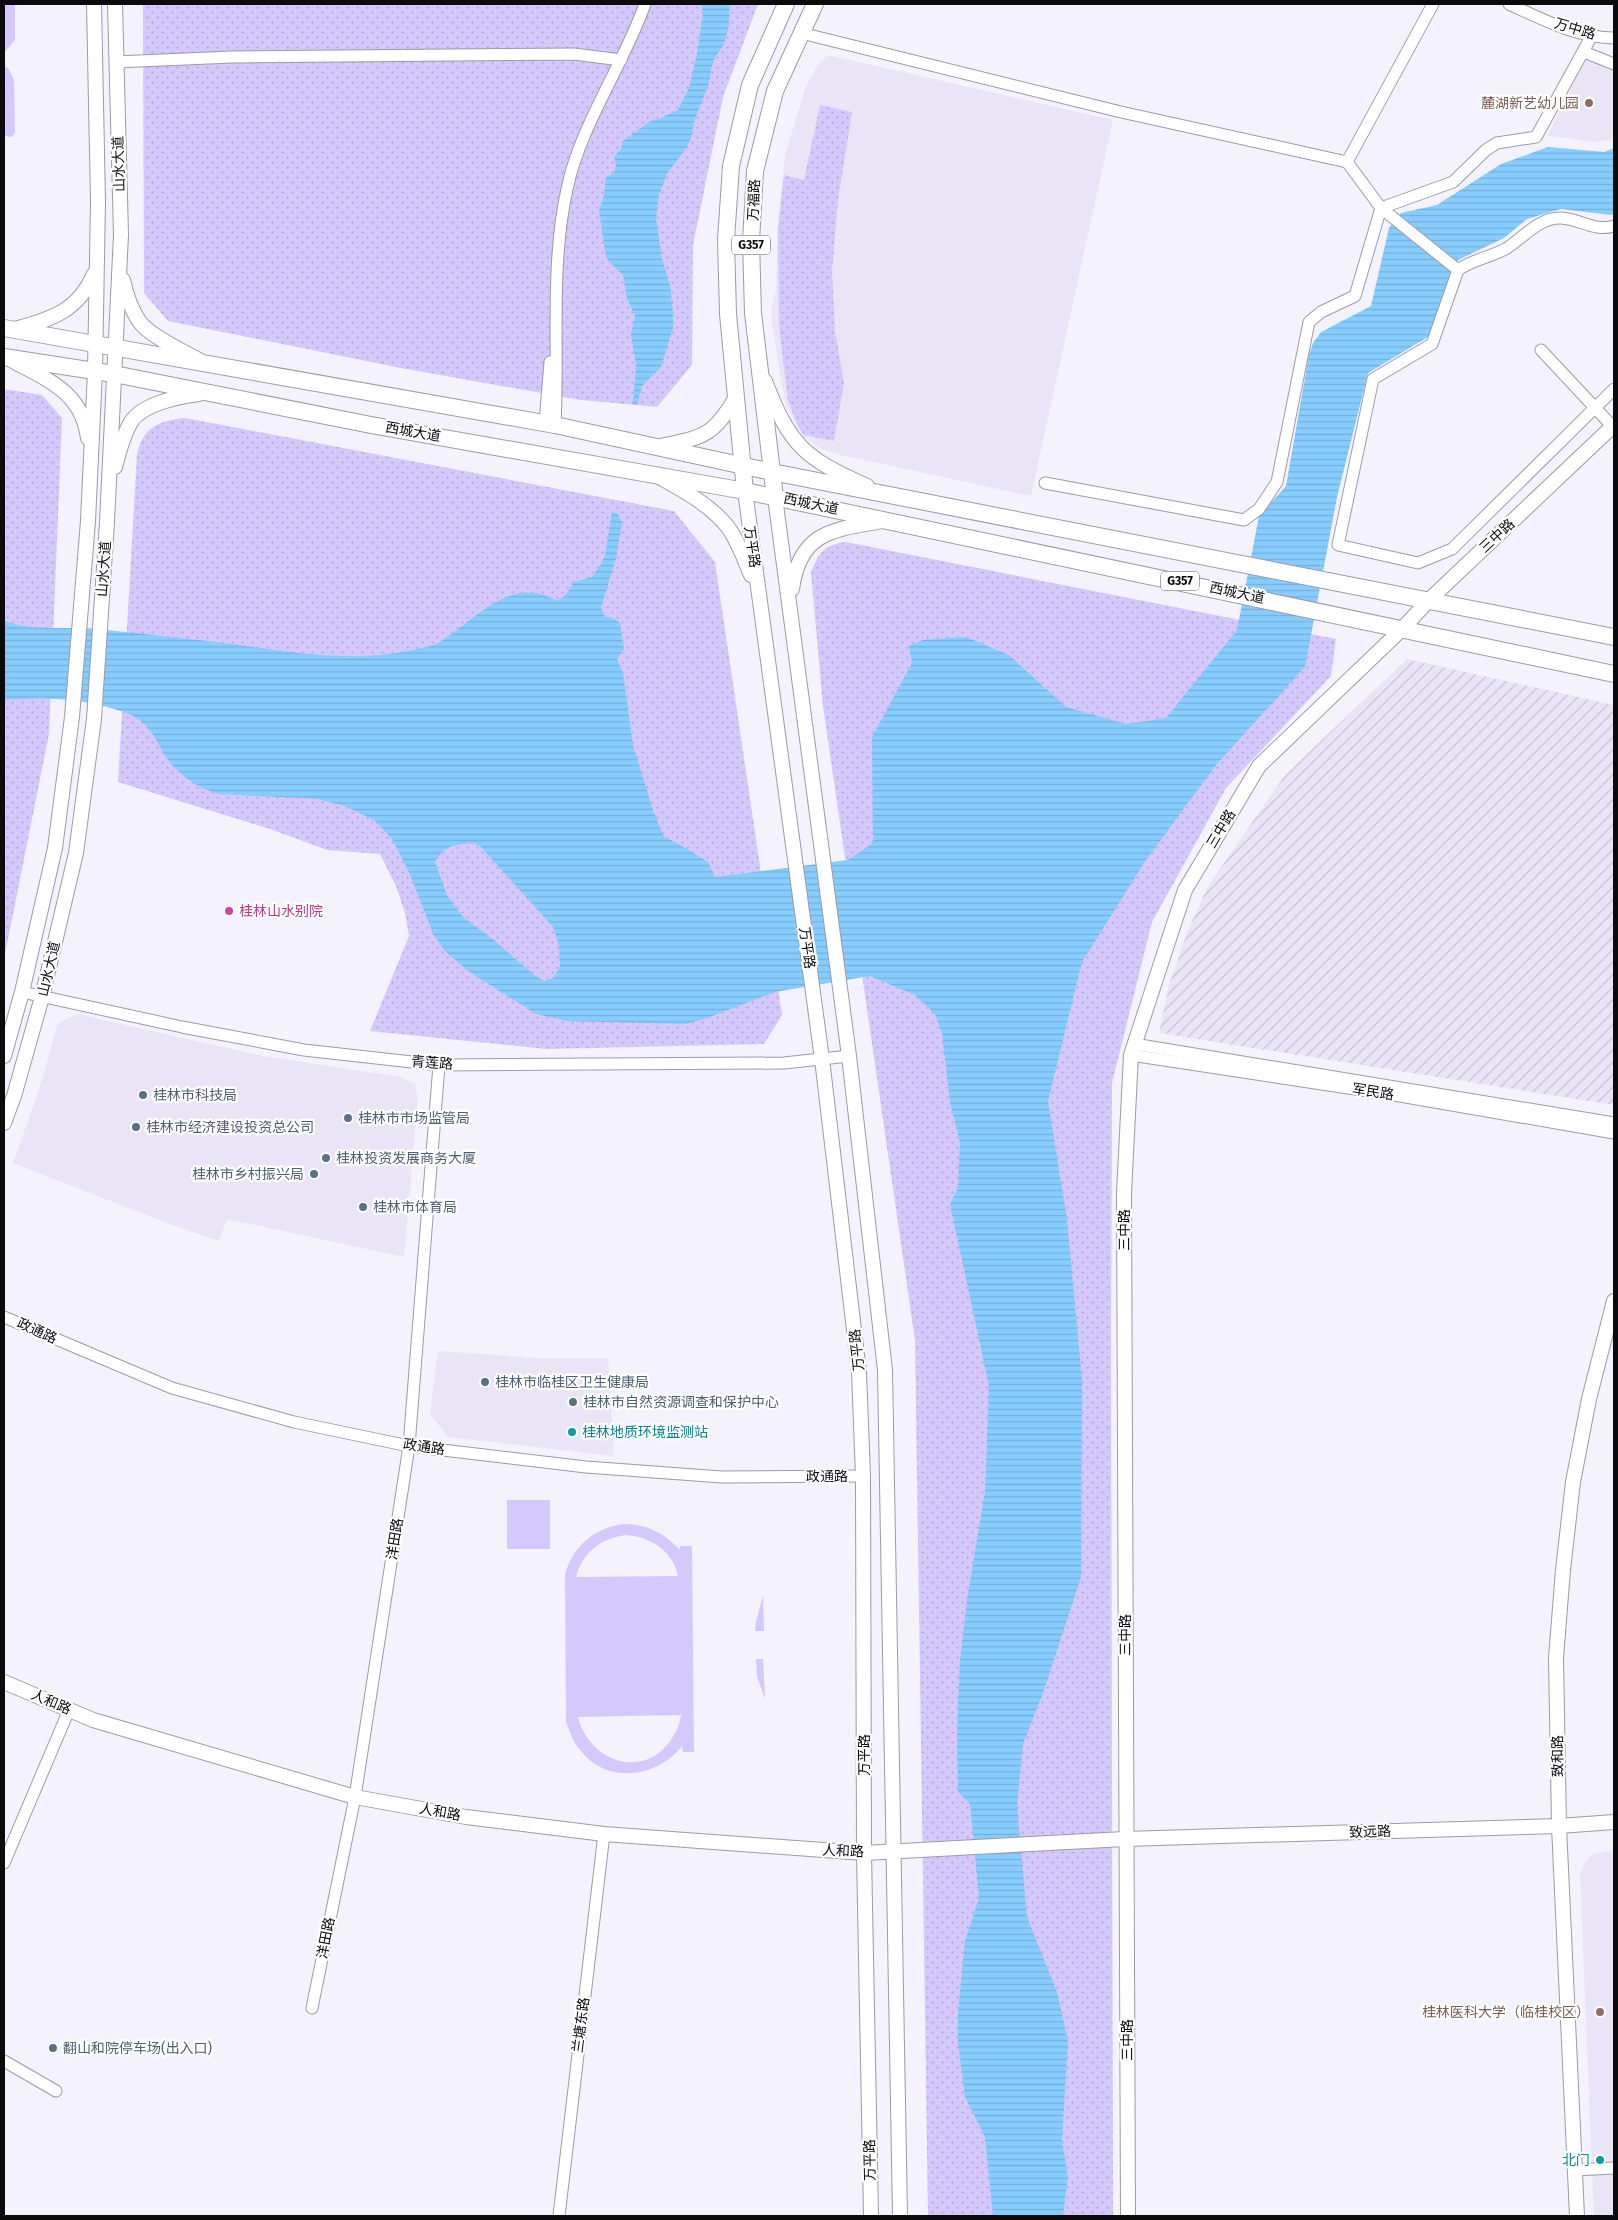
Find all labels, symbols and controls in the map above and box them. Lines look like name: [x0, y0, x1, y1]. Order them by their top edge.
street label: 万中路: [1552, 15, 1598, 43]
place label: 麓湖新艺幼儿园: [1481, 95, 1579, 112]
marker: 麓湖新艺幼儿园: [1583, 97, 1595, 109]
street label: 山水大道: [110, 136, 128, 192]
street label: 万福路: [744, 179, 764, 221]
road number: G357: [732, 236, 770, 254]
street label: 西城大道: [384, 419, 442, 445]
street label: 西城大道: [782, 490, 840, 518]
street label: 三中路: [1476, 515, 1518, 557]
street label: 万平路: [741, 525, 763, 569]
street label: 山水大道: [94, 540, 114, 598]
road number: G357: [1161, 572, 1199, 590]
street label: 西城大道: [1208, 579, 1266, 607]
street label: 三中路: [1203, 807, 1239, 851]
place label: 桂林山水别院: [239, 903, 323, 920]
marker: 桂林山水别院: [223, 905, 235, 917]
street label: 万平路: [796, 926, 818, 970]
street label: 山水大道: [34, 940, 64, 998]
street label: 青莲路: [410, 1053, 454, 1073]
street label: 军民路: [1351, 1080, 1395, 1104]
place label: 桂林市科技局: [153, 1087, 237, 1104]
marker: 桂林市科技局: [137, 1089, 149, 1101]
place label: 桂林市市场监管局: [358, 1110, 470, 1127]
marker: 桂林市市场监管局: [342, 1112, 354, 1124]
place label: 桂林市经济建设投资总公司: [146, 1119, 314, 1136]
marker: 桂林市经济建设投资总公司: [130, 1121, 142, 1133]
place label: 桂林投资发展商务大厦: [336, 1150, 476, 1167]
marker: 桂林投资发展商务大厦: [320, 1152, 332, 1164]
place label: 桂林市乡村振兴局: [192, 1166, 304, 1183]
marker: 桂林市乡村振兴局: [308, 1168, 320, 1180]
place label: 桂林市体育局: [373, 1199, 457, 1216]
marker: 桂林市体育局: [357, 1201, 369, 1213]
street label: 三中路: [1116, 1209, 1133, 1251]
street label: 政通路: [14, 1315, 60, 1347]
street label: 万平路: [846, 1328, 868, 1372]
place label: 桂林市临桂区卫生健康局: [495, 1374, 649, 1391]
marker: 桂林市临桂区卫生健康局: [479, 1376, 491, 1388]
place label: 桂林市自然资源调查和保护中心: [583, 1394, 779, 1411]
marker: 桂林市自然资源调查和保护中心: [567, 1396, 579, 1408]
place label: 桂林地质环境监测站: [582, 1424, 708, 1441]
marker: 桂林地质环境监测站: [566, 1426, 578, 1438]
street label: 政通路: [402, 1436, 446, 1458]
street label: 政通路: [806, 1468, 848, 1485]
street label: 洋田路: [383, 1517, 407, 1561]
street label: 三中路: [1117, 1614, 1134, 1656]
street label: 人和路: [28, 1686, 74, 1718]
street label: 万平路: [856, 1734, 873, 1776]
street label: 致和路: [1549, 1735, 1567, 1777]
street label: 人和路: [418, 1800, 462, 1824]
street label: 致远路: [1349, 1823, 1391, 1841]
street label: 人和路: [822, 1841, 864, 1861]
street label: 洋田路: [314, 1916, 338, 1960]
street label: 兰塘东路: [569, 1996, 593, 2054]
place label: 桂林医科大学（临桂校区）: [1422, 2004, 1590, 2021]
marker: 桂林医科大学（临桂校区）: [1594, 2006, 1606, 2018]
street label: 三中路: [1119, 2019, 1136, 2061]
place label: 翻山和院停车场(出入口): [63, 2040, 212, 2057]
marker: 翻山和院停车场(出入口): [47, 2042, 59, 2054]
street label: 万平路: [861, 2139, 879, 2181]
place label: 北门: [1562, 2152, 1590, 2169]
marker: 北门: [1594, 2154, 1606, 2166]

